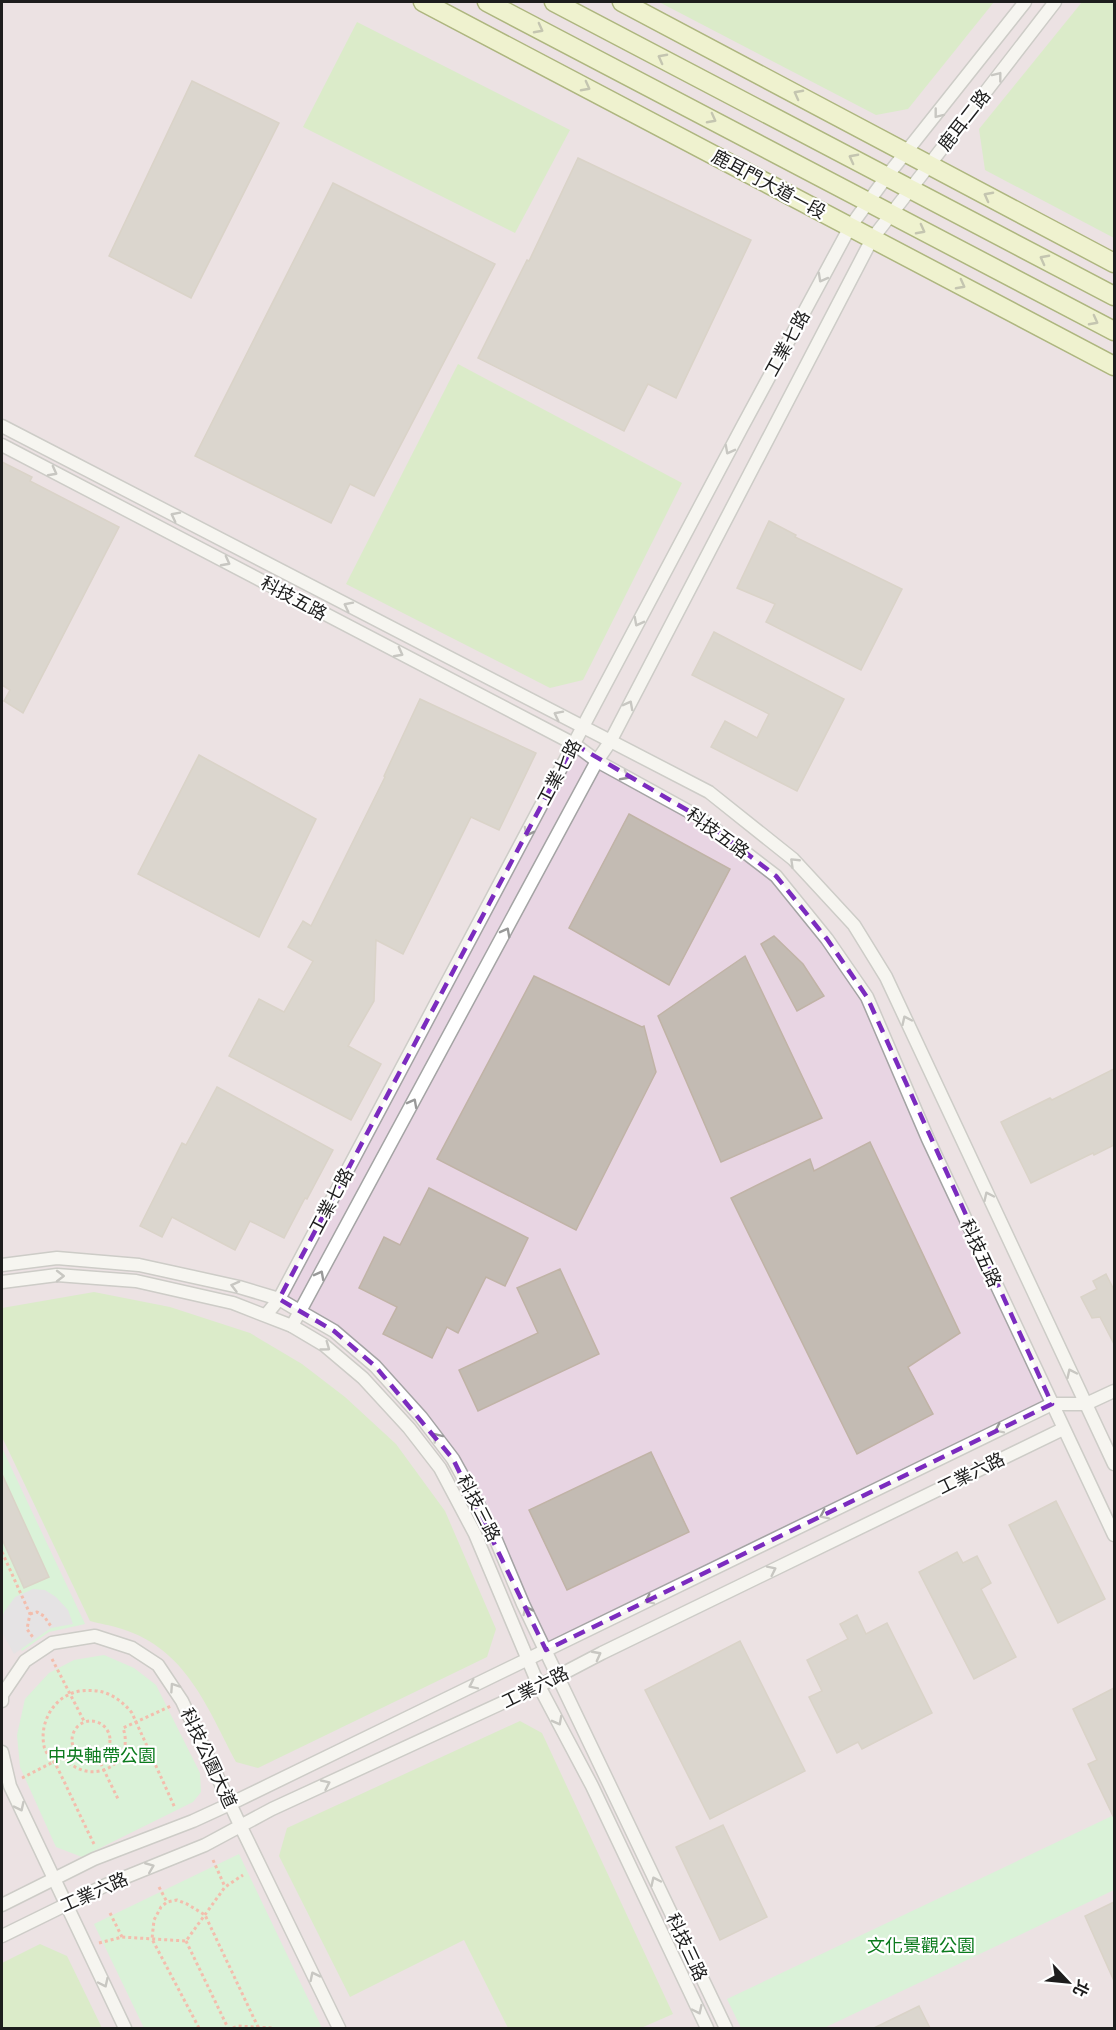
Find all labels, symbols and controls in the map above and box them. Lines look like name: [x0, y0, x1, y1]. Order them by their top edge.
one-way arrow: [533, 22, 543, 33]
one-way arrow: [657, 54, 668, 65]
one-way arrow: [991, 72, 1002, 83]
one-way arrow: [580, 80, 591, 92]
street label: 鹿耳二路: [933, 85, 995, 155]
one-way arrow: [793, 90, 804, 102]
one-way arrow: [934, 107, 945, 118]
one-way arrow: [705, 112, 716, 124]
street label: 鹿耳門大道一段: [708, 144, 830, 224]
one-way arrow: [849, 154, 859, 165]
one-way arrow: [984, 192, 995, 204]
one-way arrow: [915, 223, 926, 234]
one-way arrow: [1039, 254, 1050, 266]
one-way arrow: [818, 272, 829, 282]
one-way arrow: [955, 278, 966, 290]
street label: 工業七路: [759, 306, 815, 380]
one-way arrow: [1088, 314, 1098, 325]
one-way arrow: [725, 443, 737, 454]
one-way arrow: [47, 465, 58, 476]
one-way arrow: [171, 512, 181, 523]
one-way arrow: [220, 555, 230, 566]
street label: 科技五路: [257, 571, 331, 625]
one-way arrow: [343, 601, 354, 613]
one-way arrow: [634, 616, 645, 626]
one-way arrow: [393, 645, 404, 657]
one-way arrow: [622, 701, 633, 712]
one-way arrow: [554, 711, 565, 722]
street label: 工業七路: [532, 735, 586, 809]
one-way arrow: [619, 769, 629, 780]
street label: 科技五路: [682, 803, 754, 863]
one-way arrow: [524, 825, 535, 836]
one-way arrow: [791, 858, 802, 869]
one-way arrow: [499, 927, 510, 938]
one-way arrow: [901, 1015, 913, 1026]
one-way arrow: [406, 1099, 417, 1110]
street label: 工業七路: [304, 1164, 358, 1238]
one-way arrow: [984, 1192, 996, 1203]
street label: 科技五路: [955, 1216, 1007, 1290]
one-way arrow: [55, 1270, 64, 1282]
one-way arrow: [313, 1271, 324, 1281]
one-way arrow: [230, 1281, 241, 1293]
one-way arrow: [319, 1340, 330, 1351]
one-way arrow: [1067, 1368, 1079, 1379]
one-way arrow: [995, 1422, 1006, 1434]
one-way arrow: [433, 1433, 444, 1444]
street label: 工業六路: [934, 1447, 1008, 1499]
street label: 科技三路: [452, 1471, 506, 1545]
one-way arrow: [819, 1507, 830, 1519]
one-way arrow: [765, 1566, 776, 1577]
one-way arrow: [644, 1592, 655, 1604]
one-way arrow: [522, 1605, 534, 1616]
one-way arrow: [590, 1651, 601, 1663]
street label: 工業六路: [498, 1661, 572, 1713]
one-way arrow: [469, 1678, 480, 1689]
one-way arrow: [170, 1683, 181, 1694]
street label: 科技公園大道: [176, 1704, 242, 1812]
one-way arrow: [551, 1715, 562, 1726]
park label: 中央軸帶公園: [48, 1744, 156, 1767]
one-way arrow: [320, 1780, 331, 1792]
one-way arrow: [13, 1801, 24, 1811]
one-way arrow: [143, 1862, 154, 1874]
street label: 工業六路: [56, 1867, 132, 1917]
one-way arrow: [651, 1876, 663, 1887]
street label: 科技三路: [661, 1910, 713, 1984]
park label: 文化景觀公園: [867, 1934, 975, 1957]
north arrow: [1038, 1952, 1098, 2012]
one-way arrow: [309, 1971, 321, 1982]
one-way arrow: [96, 1977, 108, 1988]
text: 北: [1069, 1977, 1094, 2000]
one-way arrow: [691, 2003, 703, 2014]

